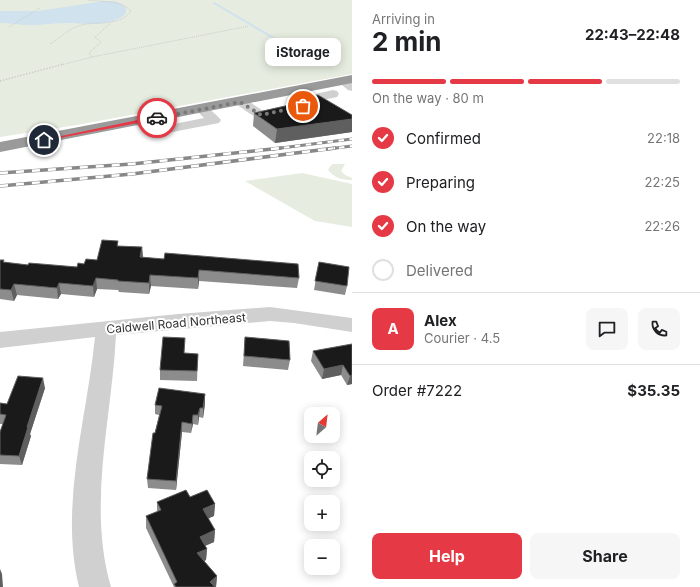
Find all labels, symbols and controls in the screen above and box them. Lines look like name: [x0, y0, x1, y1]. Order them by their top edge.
text: Arriving in: [372, 11, 435, 27]
text: 22:43–22:48: [585, 25, 680, 44]
text: 2 min: [372, 26, 442, 57]
callout: iStorage: [265, 38, 341, 66]
text: iStorage: [276, 44, 330, 60]
pin: [286, 89, 320, 123]
text: On the way · 80 m: [372, 90, 484, 106]
icon: bag: [292, 95, 314, 117]
courier: [137, 98, 177, 138]
icon: car: [146, 107, 168, 129]
pin: [27, 123, 61, 157]
icon: check: [372, 127, 394, 149]
icon: home: [33, 129, 55, 151]
text: Confirmed: [406, 129, 481, 148]
text: 22:18: [647, 130, 680, 146]
icon: check: [372, 171, 394, 193]
text: Preparing: [406, 173, 475, 192]
text: 22:25: [645, 174, 680, 190]
icon: check: [372, 215, 394, 237]
text: On the way: [406, 217, 486, 236]
text: 22:26: [644, 218, 680, 234]
text: Delivered: [406, 261, 473, 280]
button: chat: [586, 308, 628, 350]
button: phone: [638, 308, 680, 350]
street label: Caldwell Road Northeast: [106, 309, 246, 337]
text: Alex: [424, 311, 457, 330]
text: A: [387, 319, 399, 338]
text: Courier · 4.5: [424, 330, 500, 346]
text: Order #7222: [372, 381, 462, 400]
text: $35.35: [627, 381, 680, 400]
north arrow: [304, 407, 340, 443]
map controls: [304, 407, 340, 575]
button: locate: [304, 451, 340, 487]
button: +: [304, 495, 340, 531]
button: Help: [372, 533, 522, 579]
button: Share: [530, 533, 680, 579]
button: −: [304, 539, 340, 575]

